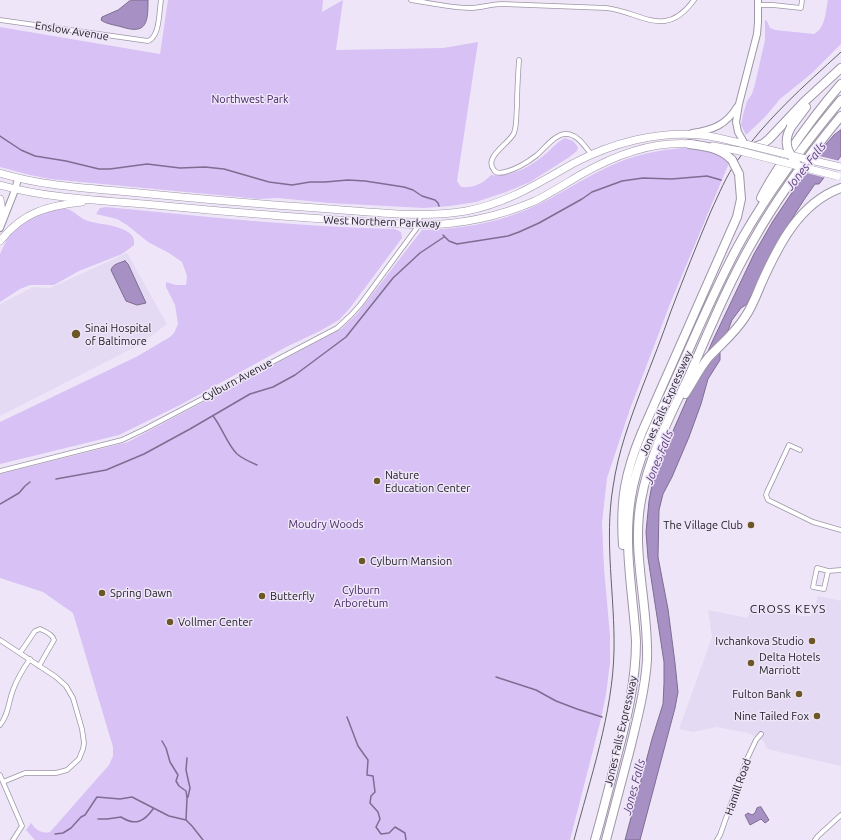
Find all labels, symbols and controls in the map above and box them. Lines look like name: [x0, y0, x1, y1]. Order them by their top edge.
street label: Enslow Avenue: [34, 19, 110, 43]
park label: Northwest Park: [211, 92, 289, 106]
water label: Jones Falls: [783, 139, 829, 193]
street label: West Northern Parkway: [323, 213, 441, 231]
place label: Sinai Hospital of Baltimore: [85, 321, 151, 347]
marker: Sinai Hospital of Baltimore: [70, 328, 82, 340]
street label: Jones Falls Expressway: [637, 349, 695, 457]
street label: Cylburn Avenue: [200, 356, 274, 404]
water label: Jones Falls: [642, 428, 676, 486]
place label: Nature Education Center: [385, 468, 470, 494]
marker: Nature Education Center: [372, 476, 382, 486]
park label: Moudry Woods: [288, 517, 364, 531]
place label: The Village Club: [663, 518, 743, 532]
marker: The Village Club: [746, 520, 756, 530]
place label: Cylburn Mansion: [370, 554, 452, 568]
marker: Cylburn Mansion: [357, 556, 367, 566]
park label: Cylburn Arboretum: [334, 583, 388, 609]
place label: Spring Dawn: [110, 586, 172, 600]
marker: Spring Dawn: [97, 588, 107, 598]
place label: Butterfly: [270, 589, 314, 603]
marker: Butterfly: [257, 591, 267, 601]
district label: CROSS KEYS: [750, 602, 826, 616]
place label: Vollmer Center: [178, 615, 253, 629]
marker: Vollmer Center: [165, 617, 175, 627]
place label: Ivchankova Studio: [715, 634, 804, 648]
marker: Ivchankova Studio: [807, 636, 817, 646]
place label: Delta Hotels Marriott: [759, 650, 820, 676]
marker: Delta Hotels Marriott: [746, 658, 756, 668]
street label: Jones Falls Expressway: [602, 674, 640, 788]
place label: Fulton Bank: [732, 687, 791, 701]
marker: Fulton Bank: [794, 689, 804, 699]
place label: Nine Tailed Fox: [734, 709, 809, 723]
marker: Nine Tailed Fox: [812, 711, 822, 721]
street label: Hamill Road: [722, 757, 754, 817]
water label: Jones Falls: [620, 758, 648, 816]

